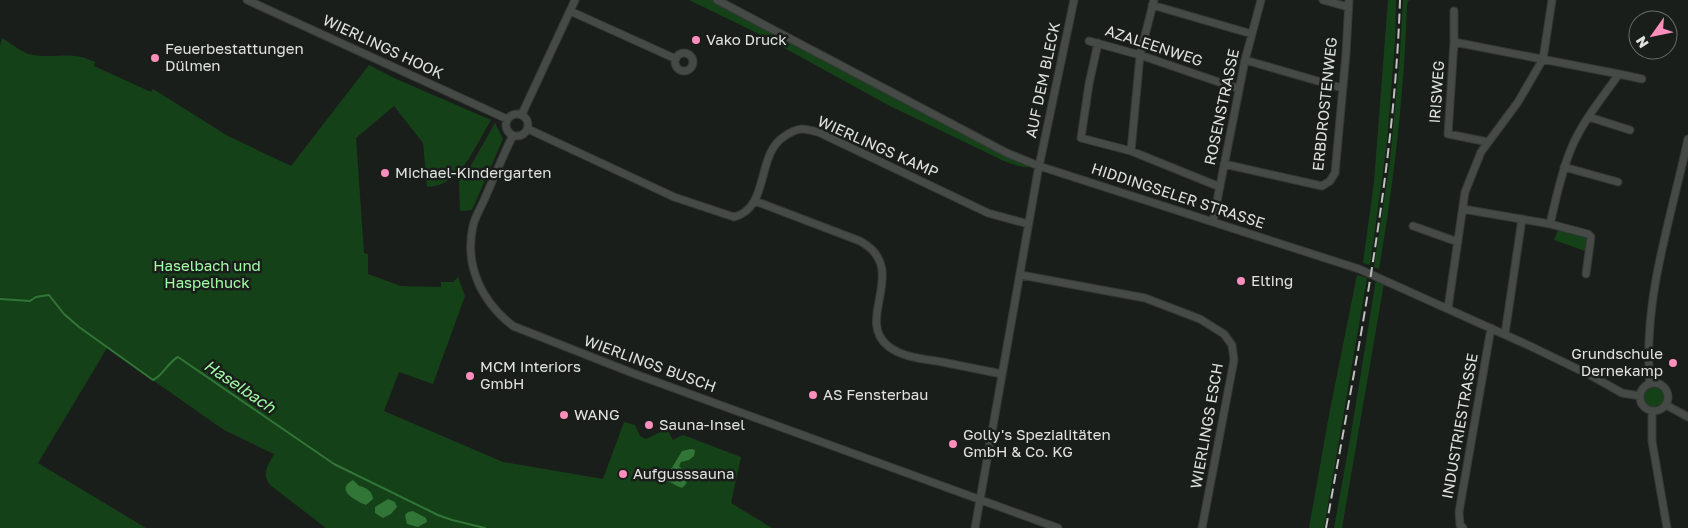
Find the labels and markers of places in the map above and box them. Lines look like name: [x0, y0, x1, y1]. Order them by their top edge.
place label: Vako Druck: [706, 30, 787, 48]
marker: Vako Druck: [690, 34, 702, 46]
place label: Feuerbestattungen Dülmen: [165, 39, 304, 74]
marker: Feuerbestattungen Dülmen: [149, 52, 161, 64]
place label: Michael-Kindergarten: [395, 163, 551, 181]
marker: Michael-Kindergarten: [379, 167, 391, 179]
place label: Elting: [1251, 271, 1293, 289]
marker: Elting: [1235, 275, 1247, 287]
place label: Grundschule Dernekamp: [1571, 344, 1663, 379]
place label: MCM Interiors GmbH: [480, 357, 581, 392]
marker: Grundschule Dernekamp: [1667, 357, 1679, 369]
marker: MCM Interiors GmbH: [464, 370, 476, 382]
place label: AS Fensterbau: [823, 385, 928, 403]
marker: AS Fensterbau: [807, 389, 819, 401]
place label: WANG: [574, 405, 620, 423]
marker: WANG: [558, 409, 570, 421]
place label: Sauna-Insel: [659, 415, 745, 433]
marker: Sauna-Insel: [643, 419, 655, 431]
place label: Golly's Spezialitäten GmbH & Co. KG: [963, 425, 1111, 460]
marker: Golly's Spezialitäten GmbH & Co. KG: [947, 438, 959, 450]
place label: Aufgusssauna: [633, 464, 735, 482]
marker: Aufgusssauna: [617, 468, 629, 480]

